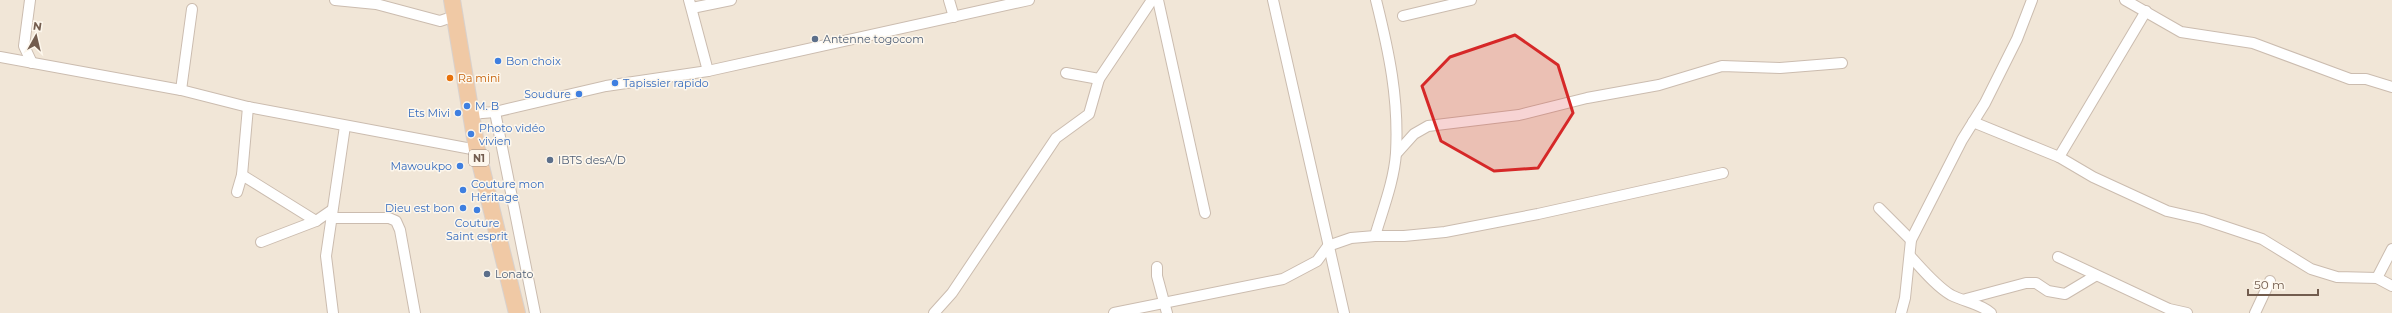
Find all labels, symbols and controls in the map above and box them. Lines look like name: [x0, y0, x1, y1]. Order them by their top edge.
north arrow: [16, 16, 56, 56]
text: N: [32, 19, 43, 34]
place label: Antenne togocom: [823, 32, 924, 46]
marker: Antenne togocom: [810, 34, 820, 44]
place label: Bon choix: [506, 54, 561, 68]
marker: Bon choix: [493, 56, 503, 66]
place label: Ra mini: [458, 71, 500, 85]
marker: Ra mini: [445, 73, 455, 83]
place label: Tapissier rapido: [623, 76, 709, 90]
marker: Tapissier rapido: [610, 78, 620, 88]
place label: Soudure: [524, 87, 571, 101]
marker: Soudure: [574, 89, 584, 99]
place label: M. B: [475, 99, 499, 113]
marker: M. B: [462, 101, 472, 111]
place label: Ets Mivi: [408, 106, 450, 120]
marker: Ets Mivi: [453, 108, 463, 118]
place label: Photo vidéo vivien: [479, 121, 545, 148]
marker: Photo vidéo vivien: [466, 129, 476, 139]
road number: N1: [469, 150, 489, 166]
place label: IBTS desA/D: [558, 153, 626, 167]
marker: IBTS desA/D: [545, 155, 555, 165]
place label: Mawoukpo: [390, 159, 452, 173]
marker: Mawoukpo: [455, 161, 465, 171]
place label: Couture mon Héritage: [471, 177, 545, 204]
marker: Couture mon Héritage: [458, 185, 468, 195]
place label: Dieu est bon: [385, 201, 455, 215]
marker: Dieu est bon: [458, 203, 468, 213]
marker: Couture Saint esprit: [472, 205, 482, 215]
place label: Couture Saint esprit: [446, 216, 509, 243]
place label: Lonato: [495, 267, 533, 281]
marker: Lonato: [482, 269, 492, 279]
scale bar: [2248, 271, 2318, 297]
text: 50 m: [2254, 277, 2285, 292]

